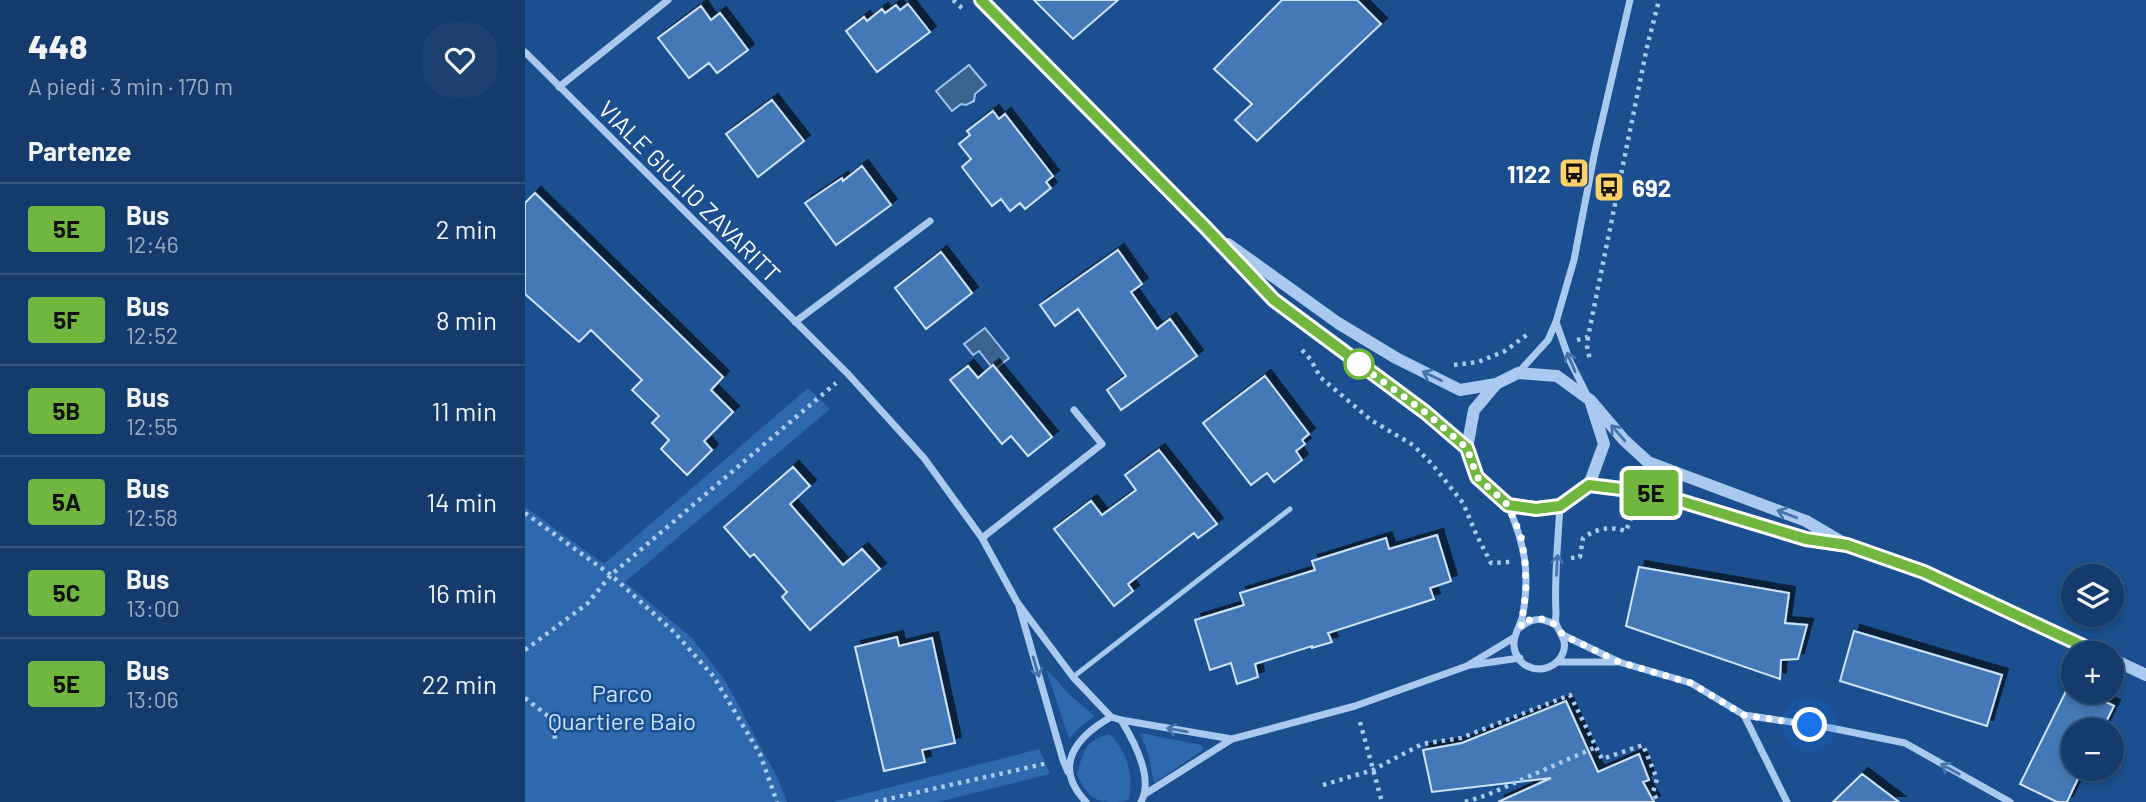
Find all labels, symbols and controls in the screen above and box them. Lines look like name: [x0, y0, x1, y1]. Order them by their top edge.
button: heart: [423, 23, 497, 97]
text: 448: [28, 26, 87, 66]
text: A piedi · 3 min · 170 m: [28, 72, 233, 100]
street label: VIALE GIULIO ZAVARITT: [593, 94, 787, 288]
text: Partenze: [28, 135, 131, 166]
bus stop icon: 1122: [1557, 156, 1591, 190]
place label: 1122: [1507, 159, 1551, 188]
bus stop icon: 692: [1592, 170, 1626, 204]
place label: 692: [1632, 173, 1671, 202]
text: Bus: [126, 199, 169, 230]
text: 2 min: [436, 213, 497, 244]
text: 5E: [53, 214, 80, 243]
text: 12:46: [126, 230, 179, 258]
text: Bus: [126, 290, 169, 321]
text: 8 min: [436, 304, 497, 335]
text: 5F: [53, 305, 80, 334]
text: 12:52: [126, 321, 178, 349]
unlabelled marker: [1344, 349, 1374, 379]
one-way arrow: [1564, 351, 1577, 373]
one-way arrow: [1422, 368, 1443, 382]
text: Bus: [126, 381, 169, 412]
text: 11 min: [431, 395, 497, 426]
text: 5B: [53, 396, 80, 425]
text: 12:55: [126, 412, 178, 440]
one-way arrow: [1610, 424, 1626, 442]
line badge: 5E: [1619, 470, 1683, 516]
text: Bus: [126, 472, 169, 503]
text: 5E: [1638, 478, 1664, 507]
text: 14 min: [426, 486, 497, 517]
text: 5A: [52, 487, 81, 516]
text: 12:58: [126, 503, 178, 531]
one-way arrow: [1776, 506, 1798, 519]
one-way arrow: [1551, 554, 1564, 577]
text: Bus: [126, 563, 169, 594]
map controls: [2061, 564, 2124, 781]
button: layers: [2061, 564, 2124, 627]
text: 16 min: [427, 577, 497, 608]
text: 5C: [53, 578, 80, 607]
text: 13:00: [126, 594, 180, 622]
button: +: [2061, 641, 2124, 704]
text: Bus: [126, 654, 169, 685]
one-way arrow: [1030, 656, 1043, 678]
text: 22 min: [422, 668, 497, 699]
text: 5E: [53, 669, 80, 698]
park label: Parco Quartiere Baio: [548, 678, 696, 735]
text: 13:06: [126, 685, 179, 713]
your location: [1792, 707, 1827, 742]
button: −: [2061, 718, 2124, 781]
one-way arrow: [1166, 723, 1188, 736]
one-way arrow: [1941, 762, 1961, 776]

